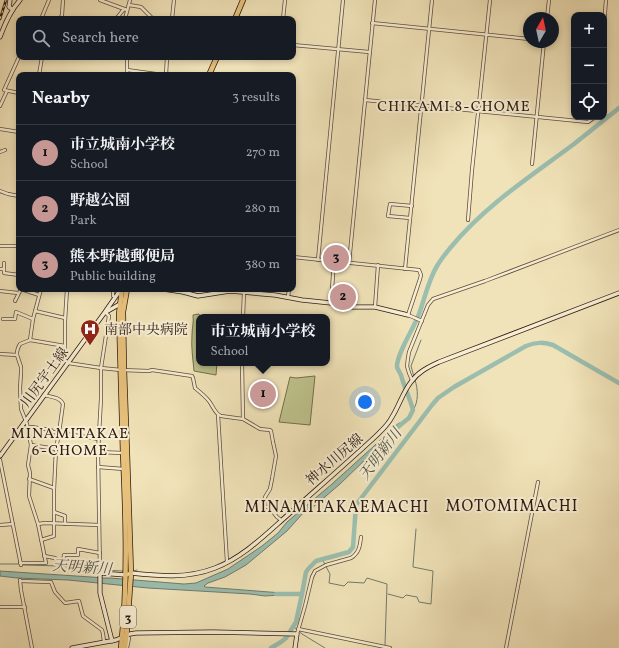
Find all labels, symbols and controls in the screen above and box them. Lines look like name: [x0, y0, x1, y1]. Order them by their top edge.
north arrow: [523, 12, 559, 48]
map controls: [571, 12, 607, 120]
button: +: [571, 12, 607, 48]
search box: [16, 16, 296, 60]
icon: search: [30, 27, 52, 49]
text: Search here: [62, 28, 139, 49]
button: −: [571, 48, 607, 84]
button: locate: [571, 84, 607, 120]
text: Nearby: [32, 87, 90, 110]
text: 3 results: [232, 89, 280, 107]
district label: CHIKAMI 8-CHOME: [377, 97, 531, 118]
text: 市立城南小学校: [70, 135, 175, 156]
text: 1: [42, 144, 48, 162]
text: 270 m: [246, 144, 280, 162]
text: School: [70, 156, 108, 174]
text: 野越公園: [70, 191, 130, 212]
text: 2: [42, 200, 48, 218]
text: 280 m: [244, 200, 280, 218]
text: Park: [70, 212, 97, 230]
pin: 3: [323, 243, 349, 273]
text: 熊本野越郵便局: [70, 247, 175, 268]
text: 3: [42, 256, 48, 274]
text: 380 m: [245, 256, 280, 274]
text: Public building: [70, 268, 156, 286]
pin: 2: [330, 282, 356, 312]
popup: [196, 314, 330, 366]
hospital icon: 南部中央病院: [79, 318, 101, 346]
place label: 南部中央病院: [104, 321, 188, 340]
text: 市立城南小学校: [210, 322, 316, 343]
text: School: [210, 343, 248, 361]
street label: 川尻宇土線: [17, 344, 73, 412]
pin: 1: [250, 379, 276, 409]
your location: [355, 392, 375, 412]
water label: 天明新川: [355, 423, 409, 485]
district label: MINAMITAKAE 6-CHOME: [11, 424, 129, 462]
street label: 神水川尻線: [302, 430, 368, 490]
district label: MOTOMIMACHI: [446, 496, 578, 518]
district label: MINAMITAKAEMACHI: [245, 497, 429, 519]
water label: 天明新川: [51, 556, 115, 581]
road number: 3: [120, 606, 136, 628]

